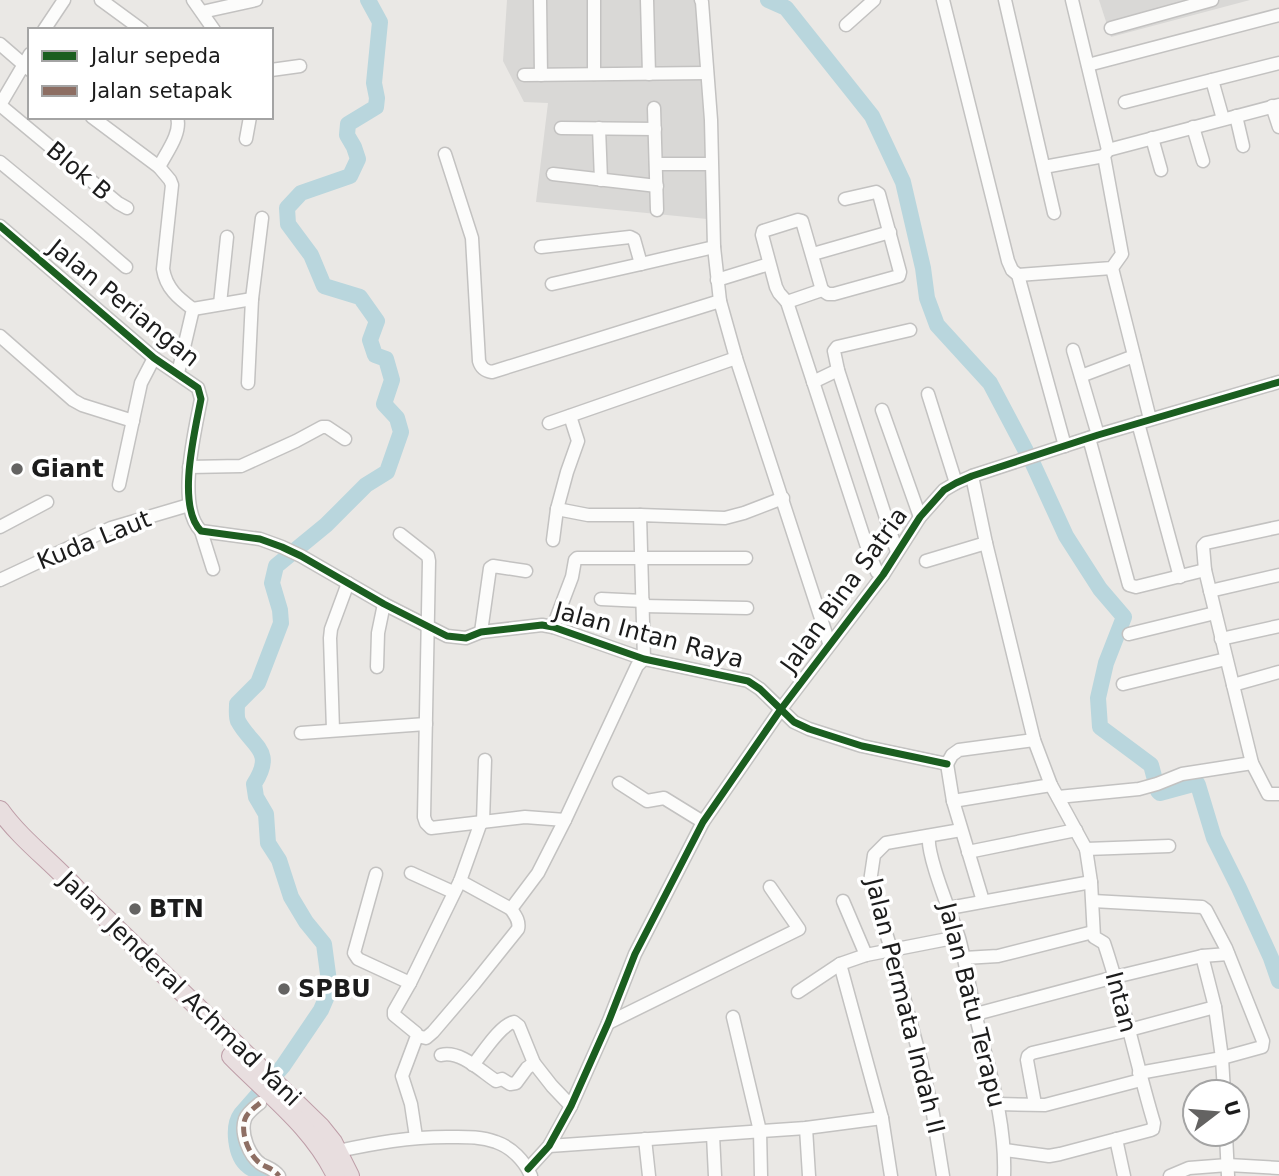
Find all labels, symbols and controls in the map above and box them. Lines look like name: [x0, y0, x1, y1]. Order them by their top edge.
legend: [28, 28, 273, 119]
text: Jalur sepeda: [89, 44, 221, 68]
text: Jalan setapak: [89, 79, 233, 103]
street label: Blok B: [41, 136, 117, 206]
street label: Jalan Periangan: [41, 232, 205, 372]
place label: Giant: [31, 455, 104, 483]
marker: Giant: [9, 461, 25, 477]
street label: Jalan Bina Satria: [774, 502, 913, 680]
street label: Kuda Laut: [33, 505, 155, 575]
street label: Jalan Intan Raya: [549, 596, 747, 674]
street label: Jalan Jenderal Achmad Yani: [52, 865, 307, 1112]
street label: Jalan Permata Indah II: [859, 873, 950, 1137]
place label: BTN: [149, 895, 204, 923]
street label: Jalan Batu Terapu: [933, 898, 1011, 1110]
marker: BTN: [127, 901, 143, 917]
street label: Intan: [1100, 969, 1142, 1035]
place label: SPBU: [298, 975, 371, 1003]
marker: SPBU: [276, 981, 292, 997]
north arrow: [1181, 1078, 1251, 1148]
text: U: [1220, 1098, 1245, 1119]

